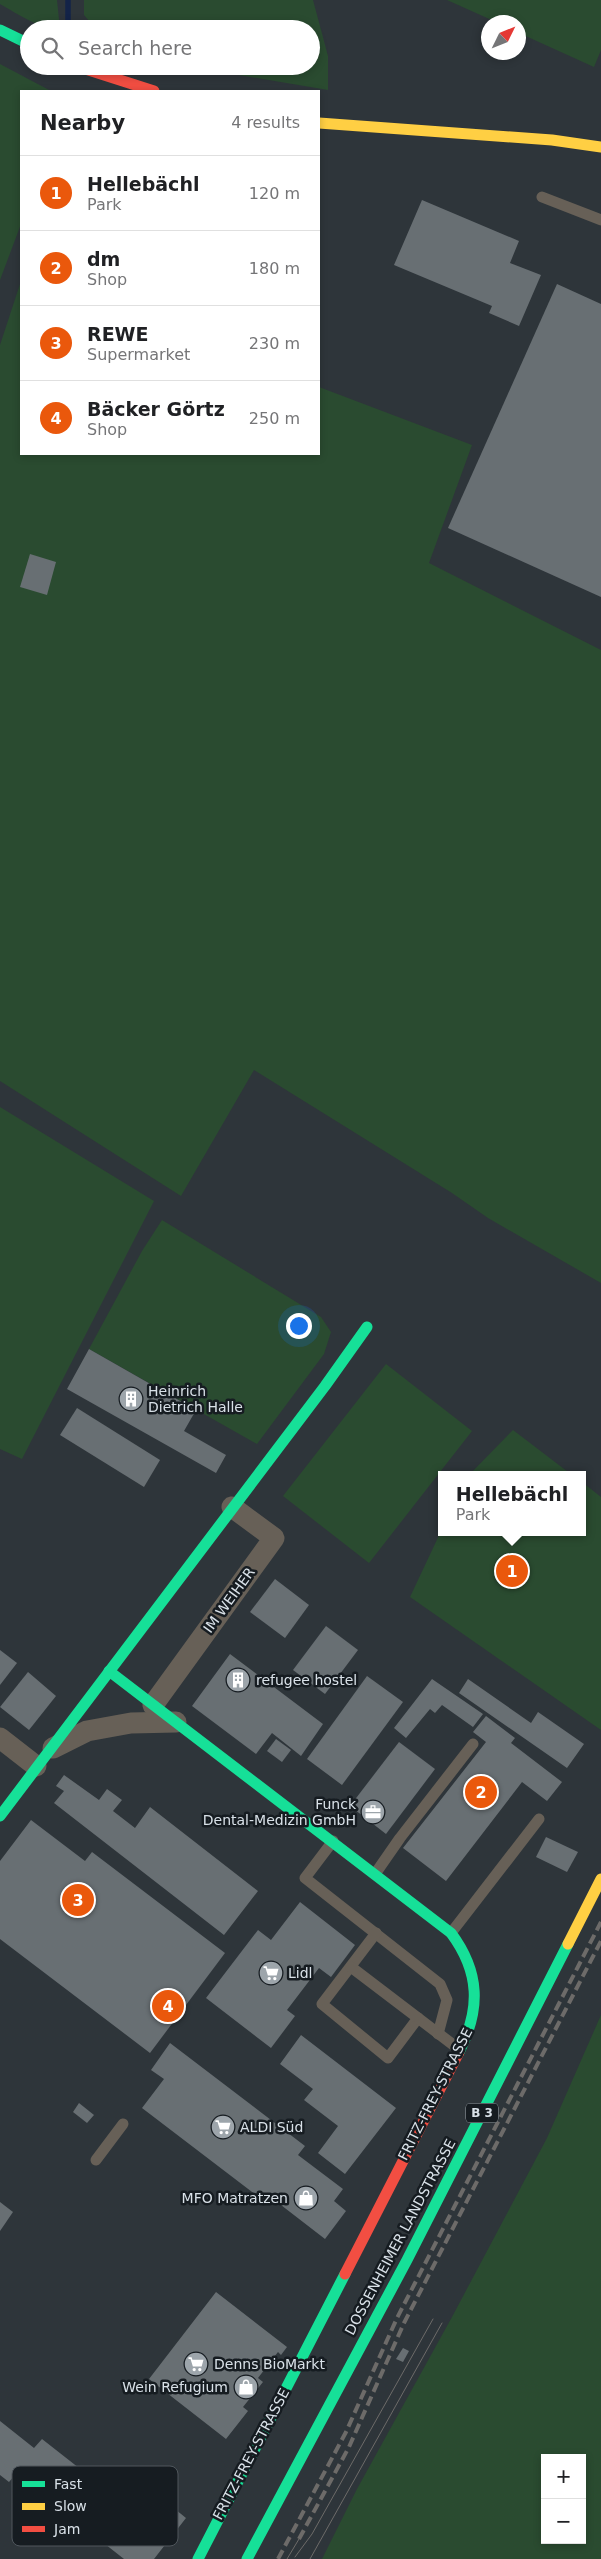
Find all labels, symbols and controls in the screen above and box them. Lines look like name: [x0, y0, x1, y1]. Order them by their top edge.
north arrow: [481, 15, 526, 60]
search box: [20, 20, 320, 75]
icon: search: [38, 34, 66, 62]
text: Search here: [78, 37, 192, 59]
text: Nearby: [40, 111, 125, 135]
text: 4 results: [231, 113, 300, 132]
text: Hellebächl: [87, 173, 199, 195]
text: 1: [50, 184, 62, 203]
text: 120 m: [249, 184, 300, 203]
text: Park: [87, 195, 122, 214]
text: dm: [87, 248, 120, 270]
text: 2: [50, 259, 62, 278]
text: 180 m: [249, 259, 300, 278]
text: Shop: [87, 270, 127, 289]
text: REWE: [87, 323, 149, 345]
text: 3: [50, 334, 62, 353]
text: 230 m: [249, 334, 300, 353]
text: Supermarket: [87, 345, 190, 364]
text: Bäcker Görtz: [87, 398, 225, 420]
text: 4: [50, 409, 62, 428]
text: 250 m: [249, 409, 300, 428]
text: Shop: [87, 420, 127, 439]
your location: [286, 1313, 312, 1339]
place label: Heinrich Dietrich Halle: [148, 1383, 243, 1415]
building icon: Heinrich Dietrich Halle: [118, 1386, 144, 1412]
popup: [438, 1471, 586, 1536]
text: Hellebächl: [456, 1483, 568, 1505]
text: Park: [456, 1505, 490, 1524]
pin: 1: [496, 1552, 528, 1590]
street label: IM WEIHER: [200, 1564, 258, 1636]
building icon: refugee hostel: [225, 1667, 251, 1693]
place label: refugee hostel: [256, 1672, 357, 1688]
pin: 2: [465, 1773, 497, 1811]
place label: Funck Dental-Medizin GmbH: [203, 1796, 357, 1828]
office icon: Funck Dental-Medizin GmbH: [360, 1799, 386, 1825]
pin: 3: [62, 1881, 94, 1919]
supermarket icon: Lidl: [258, 1960, 284, 1986]
place label: Lidl: [288, 1965, 312, 1981]
pin: 4: [152, 1987, 184, 2025]
street label: FRITZ-FREY-STRASSE: [395, 2025, 475, 2163]
road number: B 3: [466, 2104, 498, 2122]
supermarket icon: ALDI Süd: [210, 2114, 236, 2140]
place label: ALDI Süd: [240, 2119, 303, 2135]
street label: DOSSENHEIMER LANDSTRASSE: [341, 2136, 459, 2338]
shop icon: MFO Matratzen: [293, 2185, 319, 2211]
place label: MFO Matratzen: [182, 2190, 288, 2206]
supermarket icon: Denns BioMarkt: [183, 2351, 209, 2377]
place label: Denns BioMarkt: [214, 2356, 325, 2372]
shop icon: Wein Refugium: [233, 2374, 259, 2400]
place label: Wein Refugium: [122, 2379, 228, 2395]
street label: FRITZ-FREY-STRASSE: [210, 2386, 292, 2522]
map controls: [541, 2454, 586, 2544]
button: +: [541, 2454, 586, 2499]
legend: [12, 2466, 178, 2546]
text: Fast: [54, 2476, 83, 2492]
text: Slow: [54, 2498, 87, 2514]
button: −: [541, 2499, 586, 2544]
text: Jam: [53, 2521, 80, 2537]

